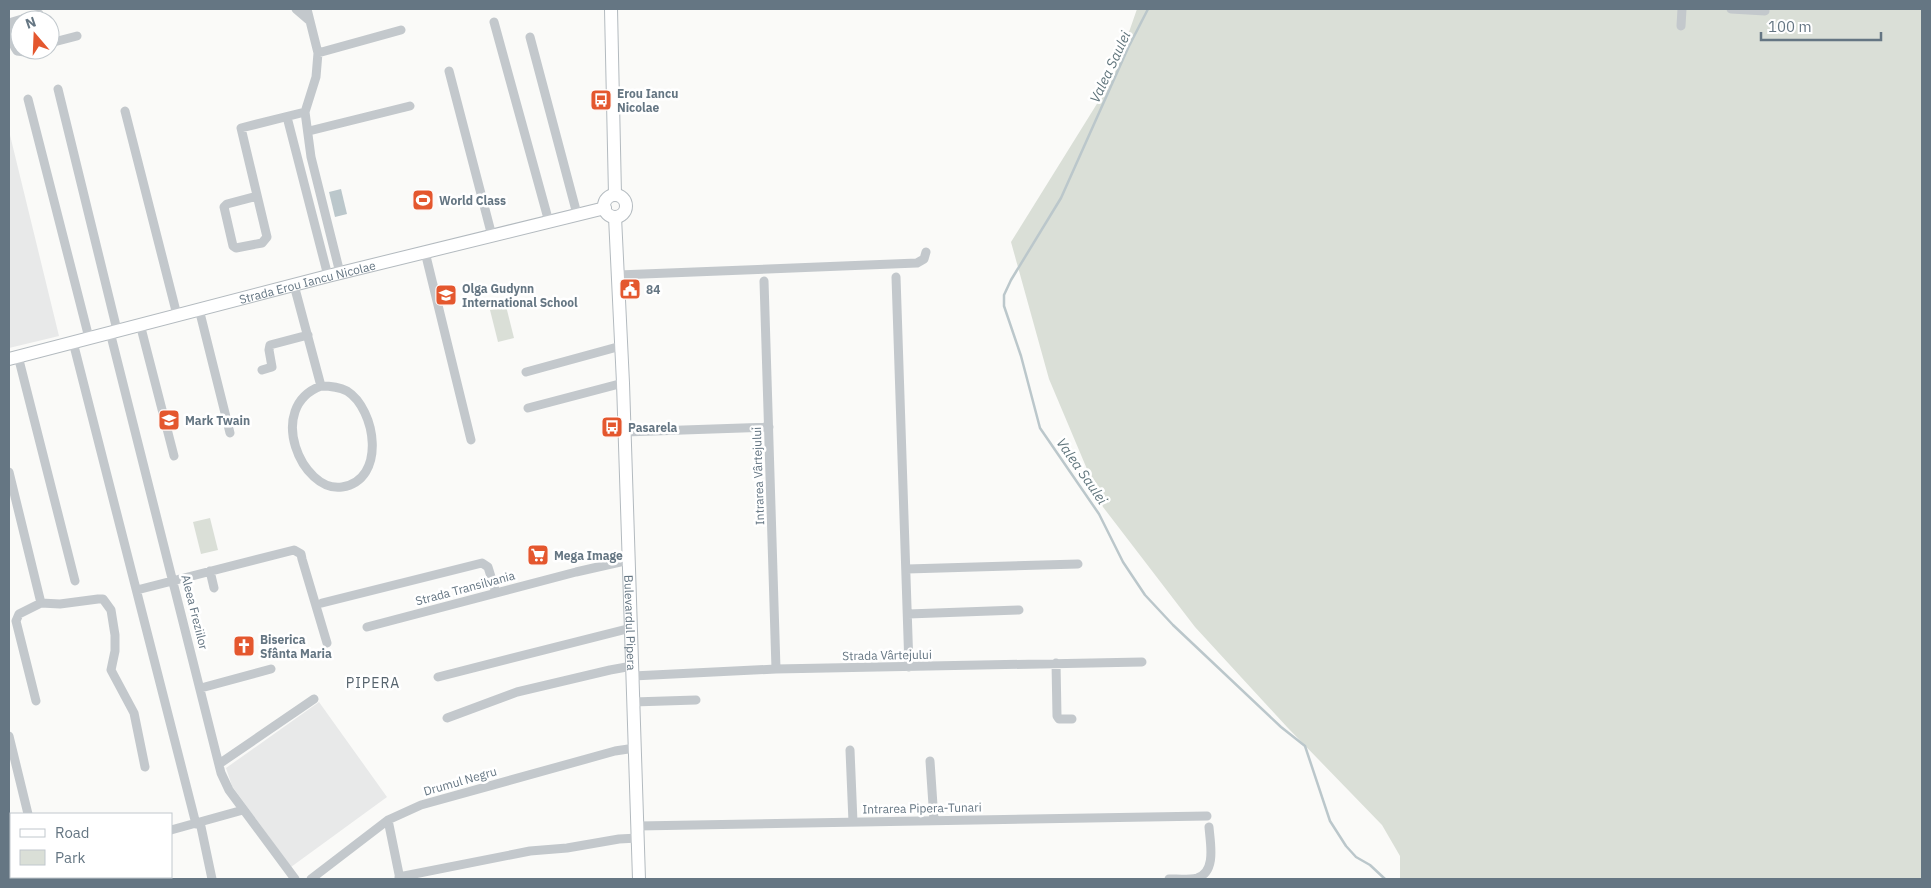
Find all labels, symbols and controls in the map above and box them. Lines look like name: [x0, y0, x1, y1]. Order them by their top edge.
north arrow: [10, 10, 60, 60]
scale bar: [1761, 10, 1881, 42]
text: N: [23, 13, 38, 33]
text: 100 m: [1768, 17, 1812, 36]
water label: Valea Saulei: [1086, 28, 1135, 106]
place label: Erou Iancu Nicolae: [617, 86, 678, 115]
bus stop icon: Erou Iancu Nicolae: [589, 88, 613, 112]
sports icon: World Class: [411, 188, 435, 212]
place label: World Class: [439, 193, 506, 208]
street label: Strada Erou Iancu Nicolae: [237, 257, 377, 306]
public building icon: 84: [618, 277, 642, 301]
place label: Olga Gudynn International School: [462, 281, 578, 310]
place label: 84: [646, 282, 660, 297]
school or university icon: Olga Gudynn International School: [434, 283, 458, 307]
school or university icon: Mark Twain: [157, 408, 181, 432]
place label: Mark Twain: [185, 413, 250, 428]
bus stop icon: Pasarela: [600, 415, 624, 439]
place label: Pasarela: [628, 420, 678, 435]
street label: Intrarea Vârtejului: [749, 427, 767, 525]
water label: Valea Saulei: [1053, 434, 1112, 508]
supermarket icon: Mega Image: [526, 543, 550, 567]
place label: Mega Image: [554, 548, 623, 563]
street label: Strada Transilvania: [414, 567, 517, 609]
street label: Aleea Freziilor: [178, 573, 212, 652]
street label: Bulevardul Pipera: [622, 575, 640, 671]
place label: Biserica Sfânta Maria: [260, 632, 332, 661]
church icon: Biserica Sfânta Maria: [232, 634, 256, 658]
street label: Strada Vârtejului: [842, 647, 932, 663]
district label: PIPERA: [346, 674, 400, 692]
street label: Drumul Negru: [422, 763, 498, 799]
street label: Intrarea Pipera-Tunari: [862, 799, 982, 817]
legend: [10, 813, 172, 878]
text: Road: [55, 823, 90, 842]
text: Park: [55, 848, 85, 867]

